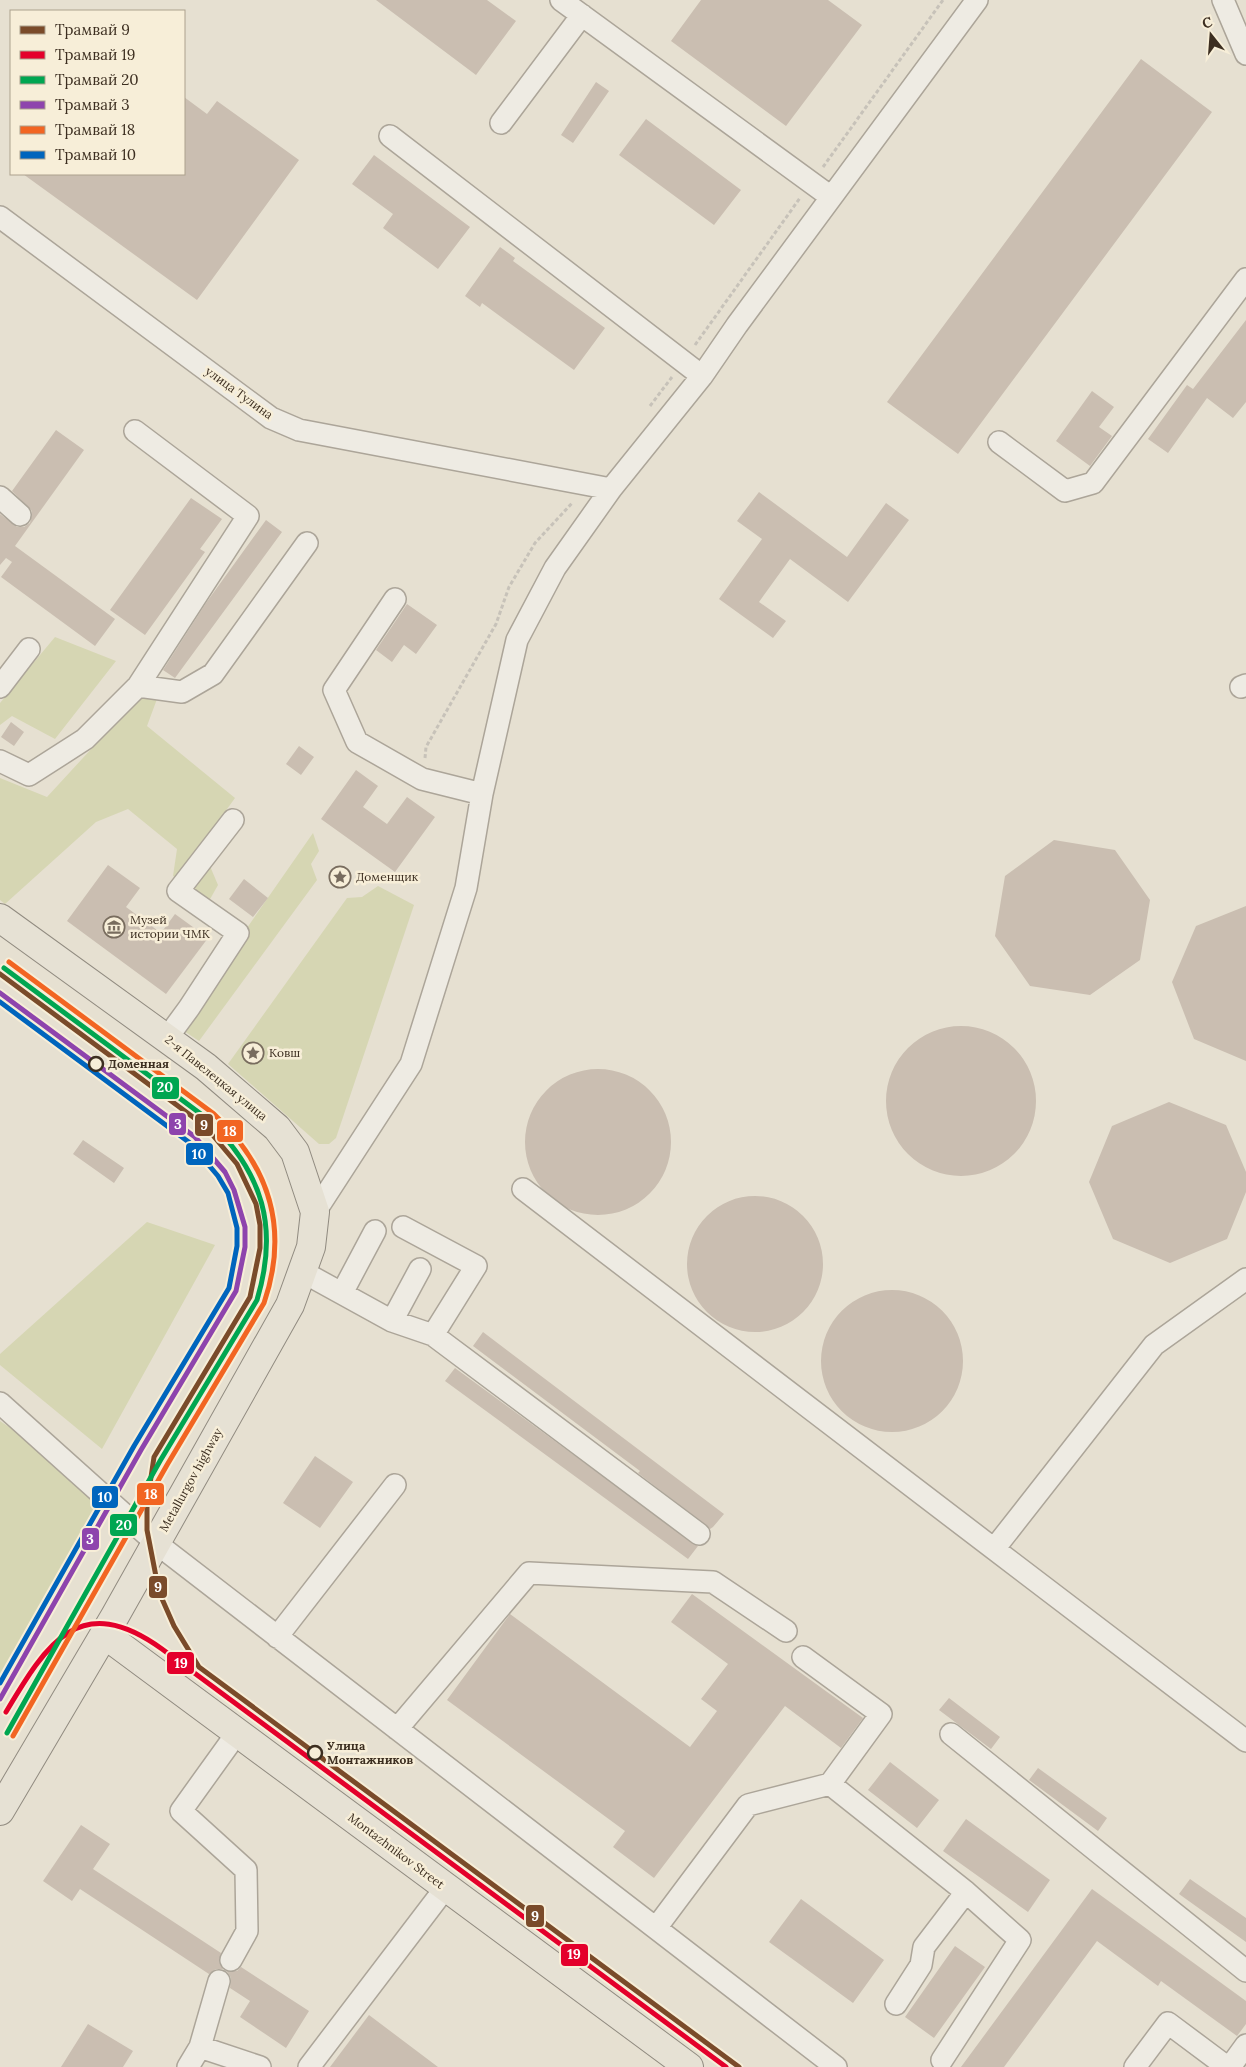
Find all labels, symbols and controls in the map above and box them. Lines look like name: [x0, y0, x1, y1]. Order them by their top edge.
legend: [10, 10, 185, 175]
north arrow: [1186, 10, 1236, 60]
text: С: [1200, 12, 1215, 33]
text: Трамвай 9: [55, 20, 130, 39]
text: Трамвай 19: [55, 45, 135, 64]
text: Трамвай 20: [55, 70, 139, 89]
text: Трамвай 3: [55, 95, 130, 114]
text: Трамвай 18: [55, 120, 135, 139]
text: Трамвай 10: [55, 145, 136, 164]
street label: улица Тулина: [203, 363, 276, 422]
place icon: Доменщик: [328, 865, 352, 889]
place label: Доменщик: [356, 869, 419, 884]
place label: Музей истории ЧМК: [130, 912, 211, 941]
museum icon: Музей истории ЧМК: [102, 915, 126, 939]
street label: 2-я Павелецкая улица: [162, 1032, 271, 1124]
place icon: Ковш: [241, 1041, 265, 1065]
place label: Ковш: [269, 1045, 300, 1060]
marker: Доменная: [88, 1056, 104, 1072]
place label: Доменная: [108, 1056, 169, 1071]
line badge: 20: [151, 1076, 180, 1100]
text: 20: [157, 1078, 173, 1096]
line badge: 3: [168, 1112, 187, 1136]
line badge: 9: [194, 1113, 214, 1137]
text: 3: [174, 1115, 182, 1133]
text: 9: [200, 1116, 208, 1134]
line badge: 18: [216, 1119, 244, 1143]
text: 18: [223, 1122, 237, 1140]
line badge: 10: [185, 1142, 214, 1166]
text: 10: [192, 1145, 206, 1163]
street label: Metallurgov highway: [156, 1425, 226, 1534]
line badge: 18: [136, 1482, 165, 1506]
line badge: 10: [91, 1485, 119, 1509]
text: 18: [144, 1485, 158, 1503]
text: 10: [98, 1488, 112, 1506]
line badge: 20: [109, 1513, 138, 1537]
text: 20: [116, 1516, 132, 1534]
line badge: 3: [81, 1527, 100, 1551]
text: 3: [86, 1530, 94, 1548]
line badge: 9: [148, 1575, 168, 1599]
text: 9: [154, 1578, 162, 1596]
line badge: 19: [166, 1651, 195, 1675]
text: 19: [174, 1654, 188, 1672]
place label: Улица Монтажников: [327, 1738, 413, 1767]
marker: Улица Монтажников: [307, 1745, 323, 1761]
street label: Montazhnikov Street: [345, 1810, 448, 1892]
line badge: 9: [525, 1904, 545, 1928]
text: 9: [531, 1907, 539, 1925]
line badge: 19: [560, 1943, 589, 1967]
text: 19: [567, 1945, 581, 1963]

